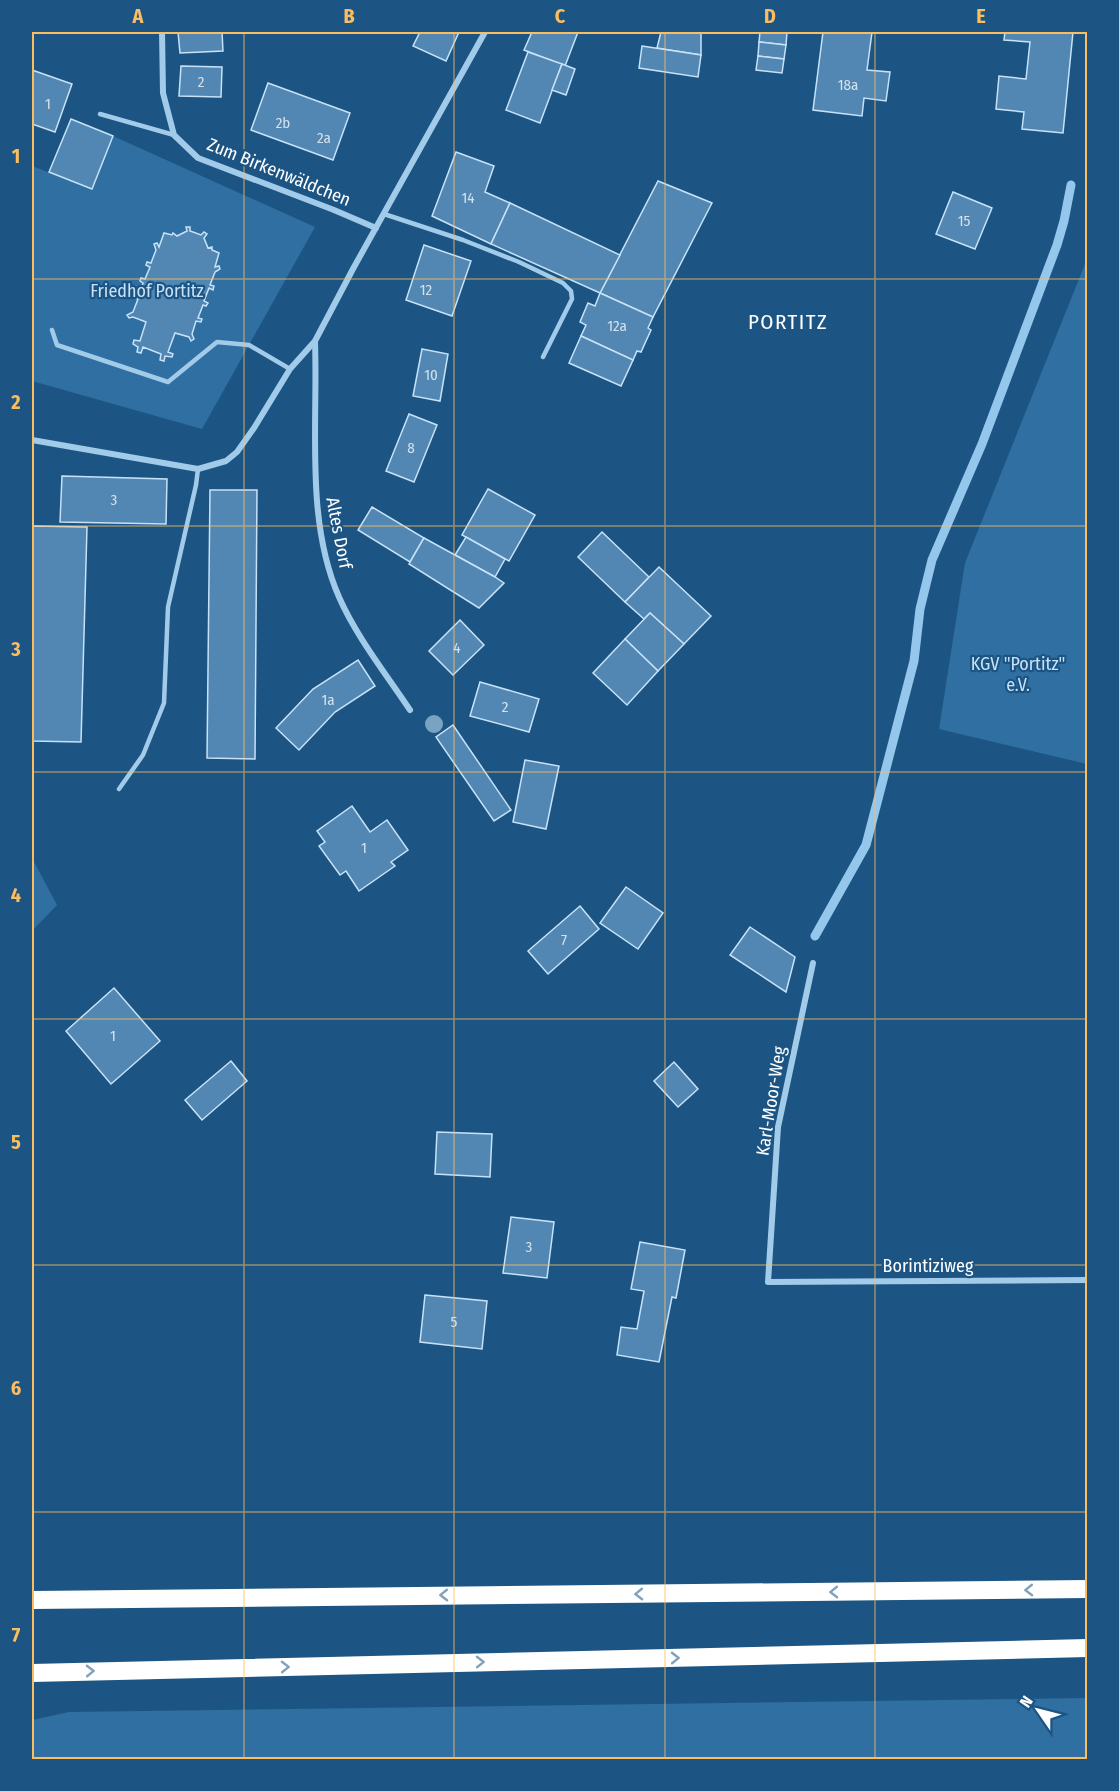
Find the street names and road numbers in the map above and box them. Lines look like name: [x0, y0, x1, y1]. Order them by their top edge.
street label: Zum Birkenwäldchen: [204, 133, 354, 211]
street label: Altes Dorf: [321, 495, 357, 572]
street label: Karl-Moor-Weg: [751, 1044, 791, 1157]
street label: Borintiziweg: [883, 1255, 974, 1277]

